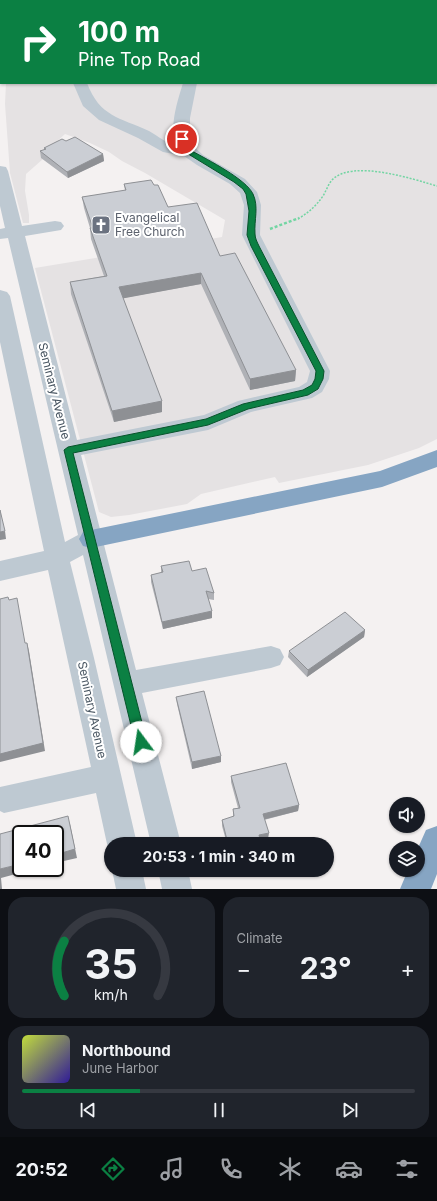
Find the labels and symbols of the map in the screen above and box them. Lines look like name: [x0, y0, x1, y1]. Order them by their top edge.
pin: [165, 122, 199, 156]
place label: Evangelical Free Church: [115, 210, 185, 239]
church icon: Evangelical Free Church: [90, 214, 112, 236]
street label: Seminary Avenue: [35, 341, 74, 441]
street label: Seminary Avenue: [75, 660, 110, 760]
position arrow: [120, 721, 162, 763]
speed limit sign: 40: [12, 825, 64, 877]

